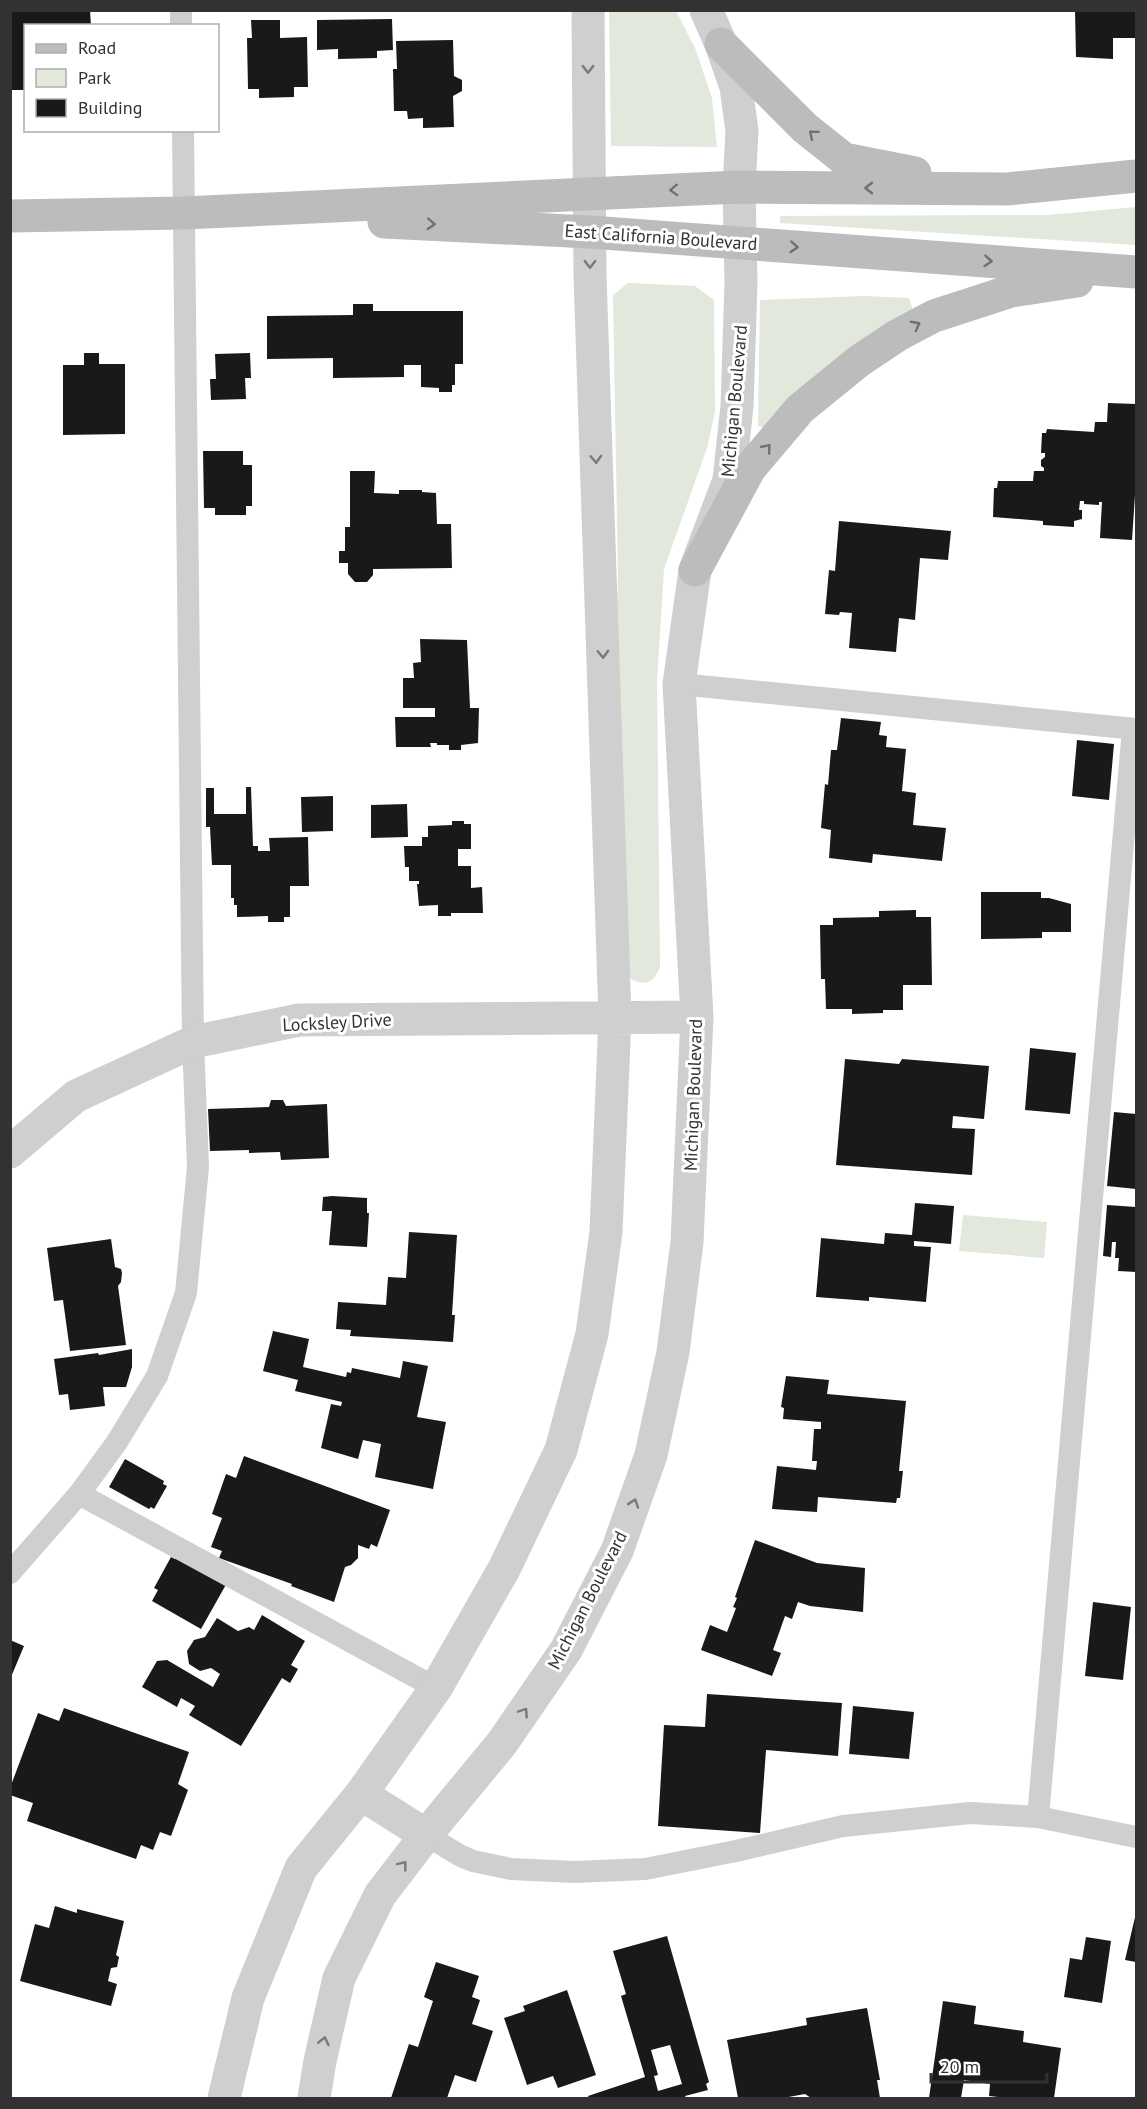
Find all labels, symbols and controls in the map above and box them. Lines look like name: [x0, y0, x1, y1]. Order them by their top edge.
legend: [24, 24, 219, 132]
text: Road: [78, 36, 116, 59]
one-way arrow: [582, 64, 594, 73]
text: Park: [78, 66, 111, 89]
text: Building: [78, 96, 142, 119]
one-way arrow: [809, 130, 820, 141]
one-way arrow: [864, 182, 873, 194]
one-way arrow: [669, 183, 678, 196]
one-way arrow: [427, 218, 436, 231]
street label: East California Boulevard: [564, 219, 758, 255]
one-way arrow: [789, 240, 798, 253]
one-way arrow: [984, 255, 993, 268]
one-way arrow: [584, 259, 596, 268]
one-way arrow: [910, 321, 921, 333]
street label: Michigan Boulevard: [716, 324, 752, 478]
one-way arrow: [760, 444, 771, 455]
one-way arrow: [590, 454, 603, 463]
one-way arrow: [596, 649, 609, 658]
street label: Locksley Drive: [282, 1008, 392, 1036]
street label: Michigan Boulevard: [679, 1018, 707, 1172]
one-way arrow: [626, 1498, 639, 1509]
street label: Michigan Boulevard: [542, 1527, 632, 1673]
one-way arrow: [516, 1708, 528, 1718]
one-way arrow: [395, 1861, 406, 1872]
one-way arrow: [317, 2036, 330, 2046]
scale bar: [931, 2046, 1046, 2084]
text: 20 m: [940, 2055, 979, 2078]

